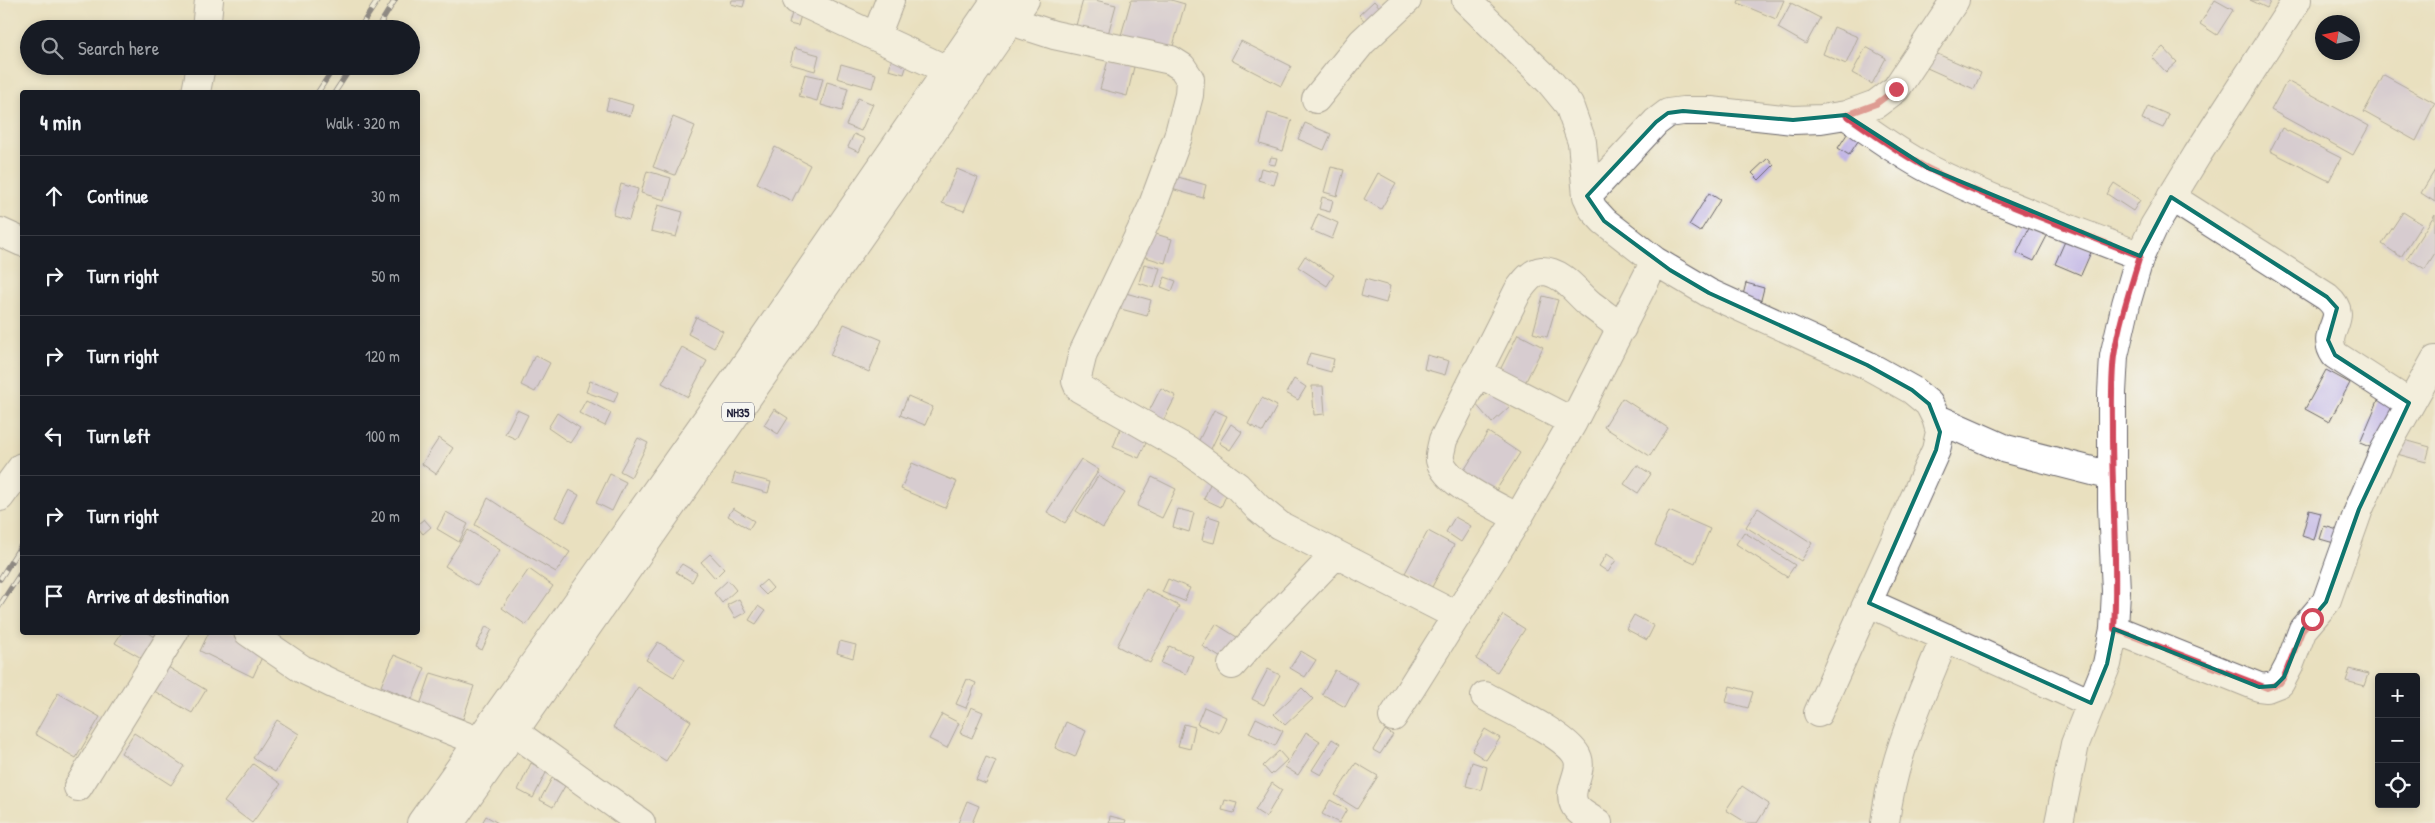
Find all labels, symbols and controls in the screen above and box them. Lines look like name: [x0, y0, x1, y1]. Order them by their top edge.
north arrow: [2315, 15, 2360, 60]
search box: [20, 20, 420, 75]
icon: search: [38, 34, 66, 62]
text: Search here: [78, 35, 159, 61]
route end: [1885, 78, 1908, 101]
text: 4 min: [40, 108, 81, 137]
text: Walk · 320 m: [326, 112, 400, 134]
icon: ahead: [40, 182, 68, 210]
text: Continue: [87, 183, 148, 209]
text: 30 m: [371, 185, 400, 207]
icon: right: [40, 262, 68, 290]
text: Turn right: [87, 263, 158, 289]
text: 50 m: [372, 265, 400, 287]
icon: right: [40, 342, 68, 370]
text: Turn right: [87, 343, 158, 369]
text: 120 m: [365, 345, 400, 367]
road number: NH35: [722, 402, 754, 422]
icon: left: [40, 422, 68, 450]
text: Turn left: [87, 423, 150, 449]
text: 100 m: [365, 425, 400, 447]
icon: right: [40, 502, 68, 530]
text: Turn right: [87, 503, 158, 529]
text: 20 m: [371, 505, 400, 527]
icon: arrive: [40, 582, 68, 610]
text: Arrive at destination: [87, 583, 229, 609]
route start: [2301, 608, 2324, 631]
map controls: [2375, 673, 2420, 808]
button: +: [2375, 673, 2420, 718]
button: −: [2375, 718, 2420, 763]
button: locate: [2375, 763, 2420, 808]

